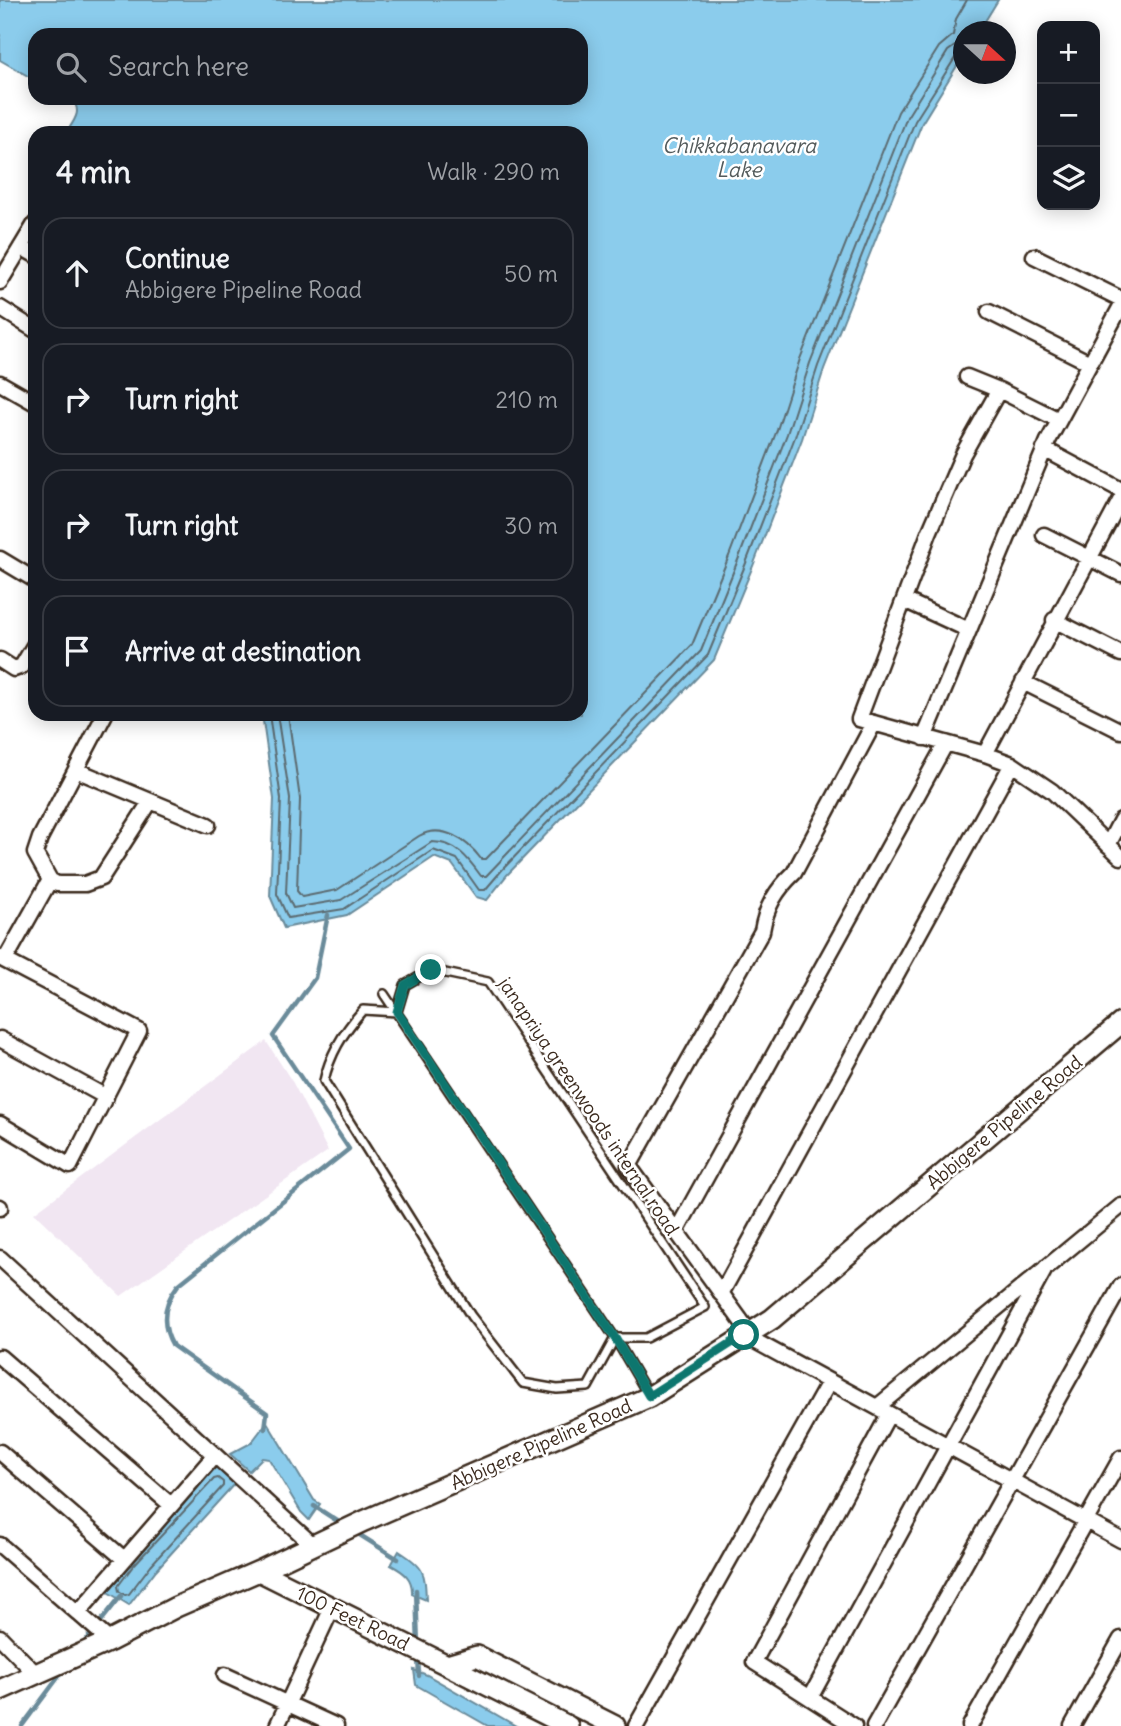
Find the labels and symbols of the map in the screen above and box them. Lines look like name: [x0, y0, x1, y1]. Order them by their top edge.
north arrow: [953, 21, 1016, 84]
water label: Chikkabanavara Lake: [662, 132, 817, 183]
route end: [415, 954, 446, 985]
street label: janapriya greenwoods internal road: [493, 972, 684, 1239]
street label: Abbigere Pipeline Road: [921, 1050, 1087, 1194]
route start: [728, 1319, 759, 1350]
street label: Abbigere Pipeline Road: [447, 1393, 635, 1495]
street label: 100 Feet Road: [293, 1580, 413, 1656]

